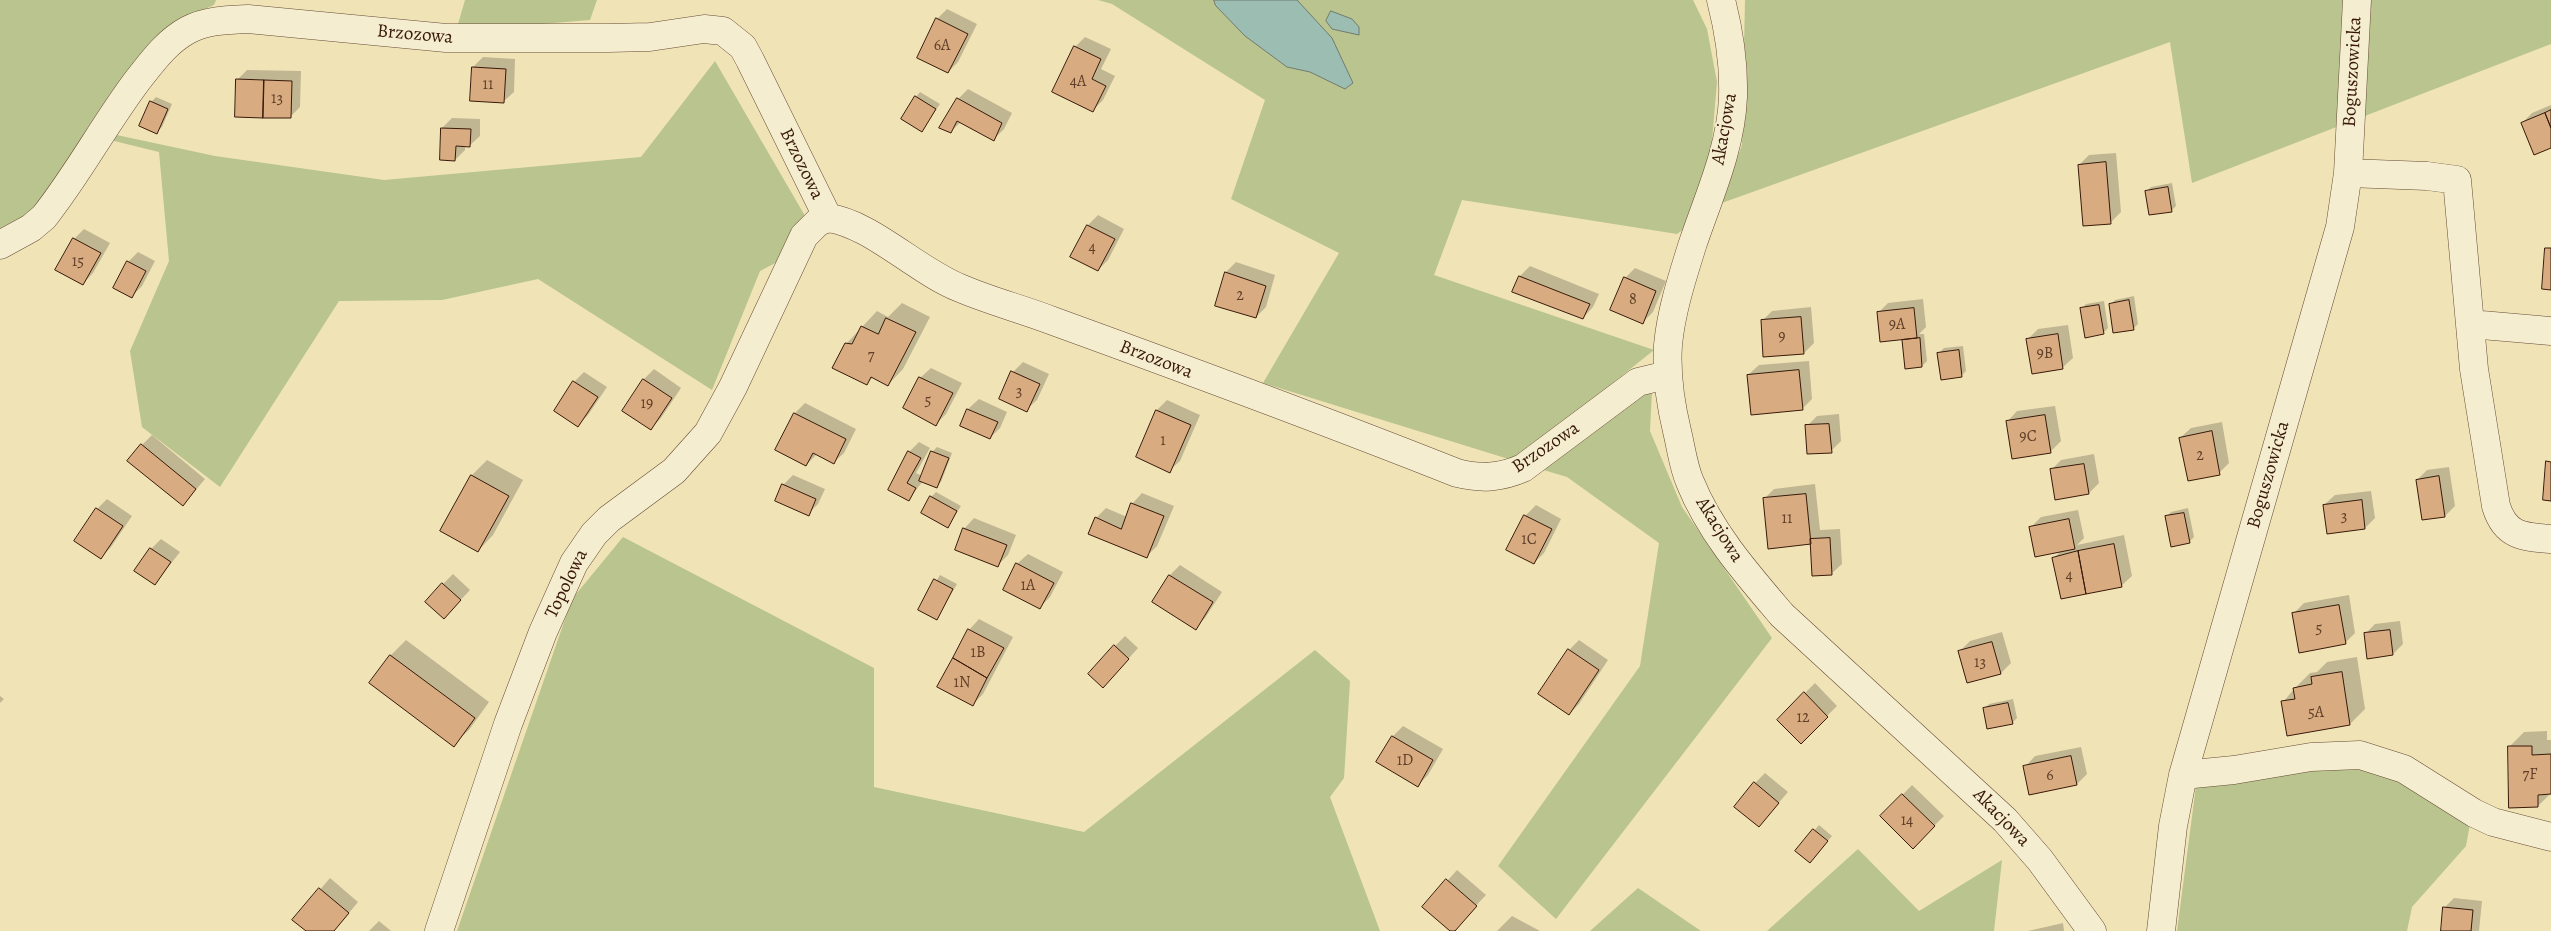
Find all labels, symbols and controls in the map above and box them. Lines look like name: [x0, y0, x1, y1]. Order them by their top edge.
street label: Boguszowicka: [2339, 16, 2367, 128]
street label: Brzozowa: [376, 20, 454, 50]
house number: 6A: [934, 36, 950, 56]
house number: 4A: [1070, 72, 1086, 92]
house number: 11: [483, 75, 493, 95]
house number: 13: [271, 89, 283, 109]
street label: Akacjowa: [1707, 91, 1743, 167]
street label: Brzozowa: [774, 125, 828, 203]
house number: 4: [1088, 238, 1096, 258]
house number: 15: [72, 252, 84, 272]
house number: 2: [1236, 286, 1244, 306]
house number: 8: [1629, 290, 1637, 310]
house number: 9A: [1889, 315, 1905, 335]
house number: 9: [1778, 327, 1786, 347]
street label: Brzozowa: [1116, 336, 1196, 384]
house number: 9B: [2037, 344, 2053, 364]
house number: 7: [868, 346, 874, 366]
house number: 3: [1016, 382, 1022, 402]
house number: 5: [925, 391, 931, 411]
house number: 19: [641, 394, 653, 414]
street label: Brzozowa: [1508, 417, 1584, 479]
street label: Boguszowicka: [2243, 419, 2295, 531]
house number: 9C: [2019, 427, 2037, 447]
house number: 1: [1160, 431, 1166, 451]
house number: 2: [2196, 446, 2204, 466]
street label: Akacjowa: [1690, 493, 1748, 567]
house number: 3: [2341, 507, 2347, 527]
house number: 11: [1782, 509, 1792, 529]
house number: 1C: [1521, 530, 1537, 550]
street label: Topolowa: [541, 546, 593, 622]
house number: 4: [2065, 566, 2073, 586]
house number: 1A: [1021, 576, 1035, 596]
house number: 5: [2316, 619, 2322, 639]
house number: 1B: [970, 643, 986, 663]
house number: 13: [1974, 653, 1986, 673]
house number: 1N: [954, 673, 970, 693]
house number: 5A: [2308, 703, 2324, 723]
house number: 12: [1796, 708, 1810, 728]
house number: 1D: [1397, 751, 1413, 771]
house number: 7F: [2523, 765, 2537, 785]
house number: 6: [2046, 766, 2054, 786]
street label: Akacjowa: [1968, 784, 2034, 852]
house number: 14: [1901, 811, 1913, 831]

